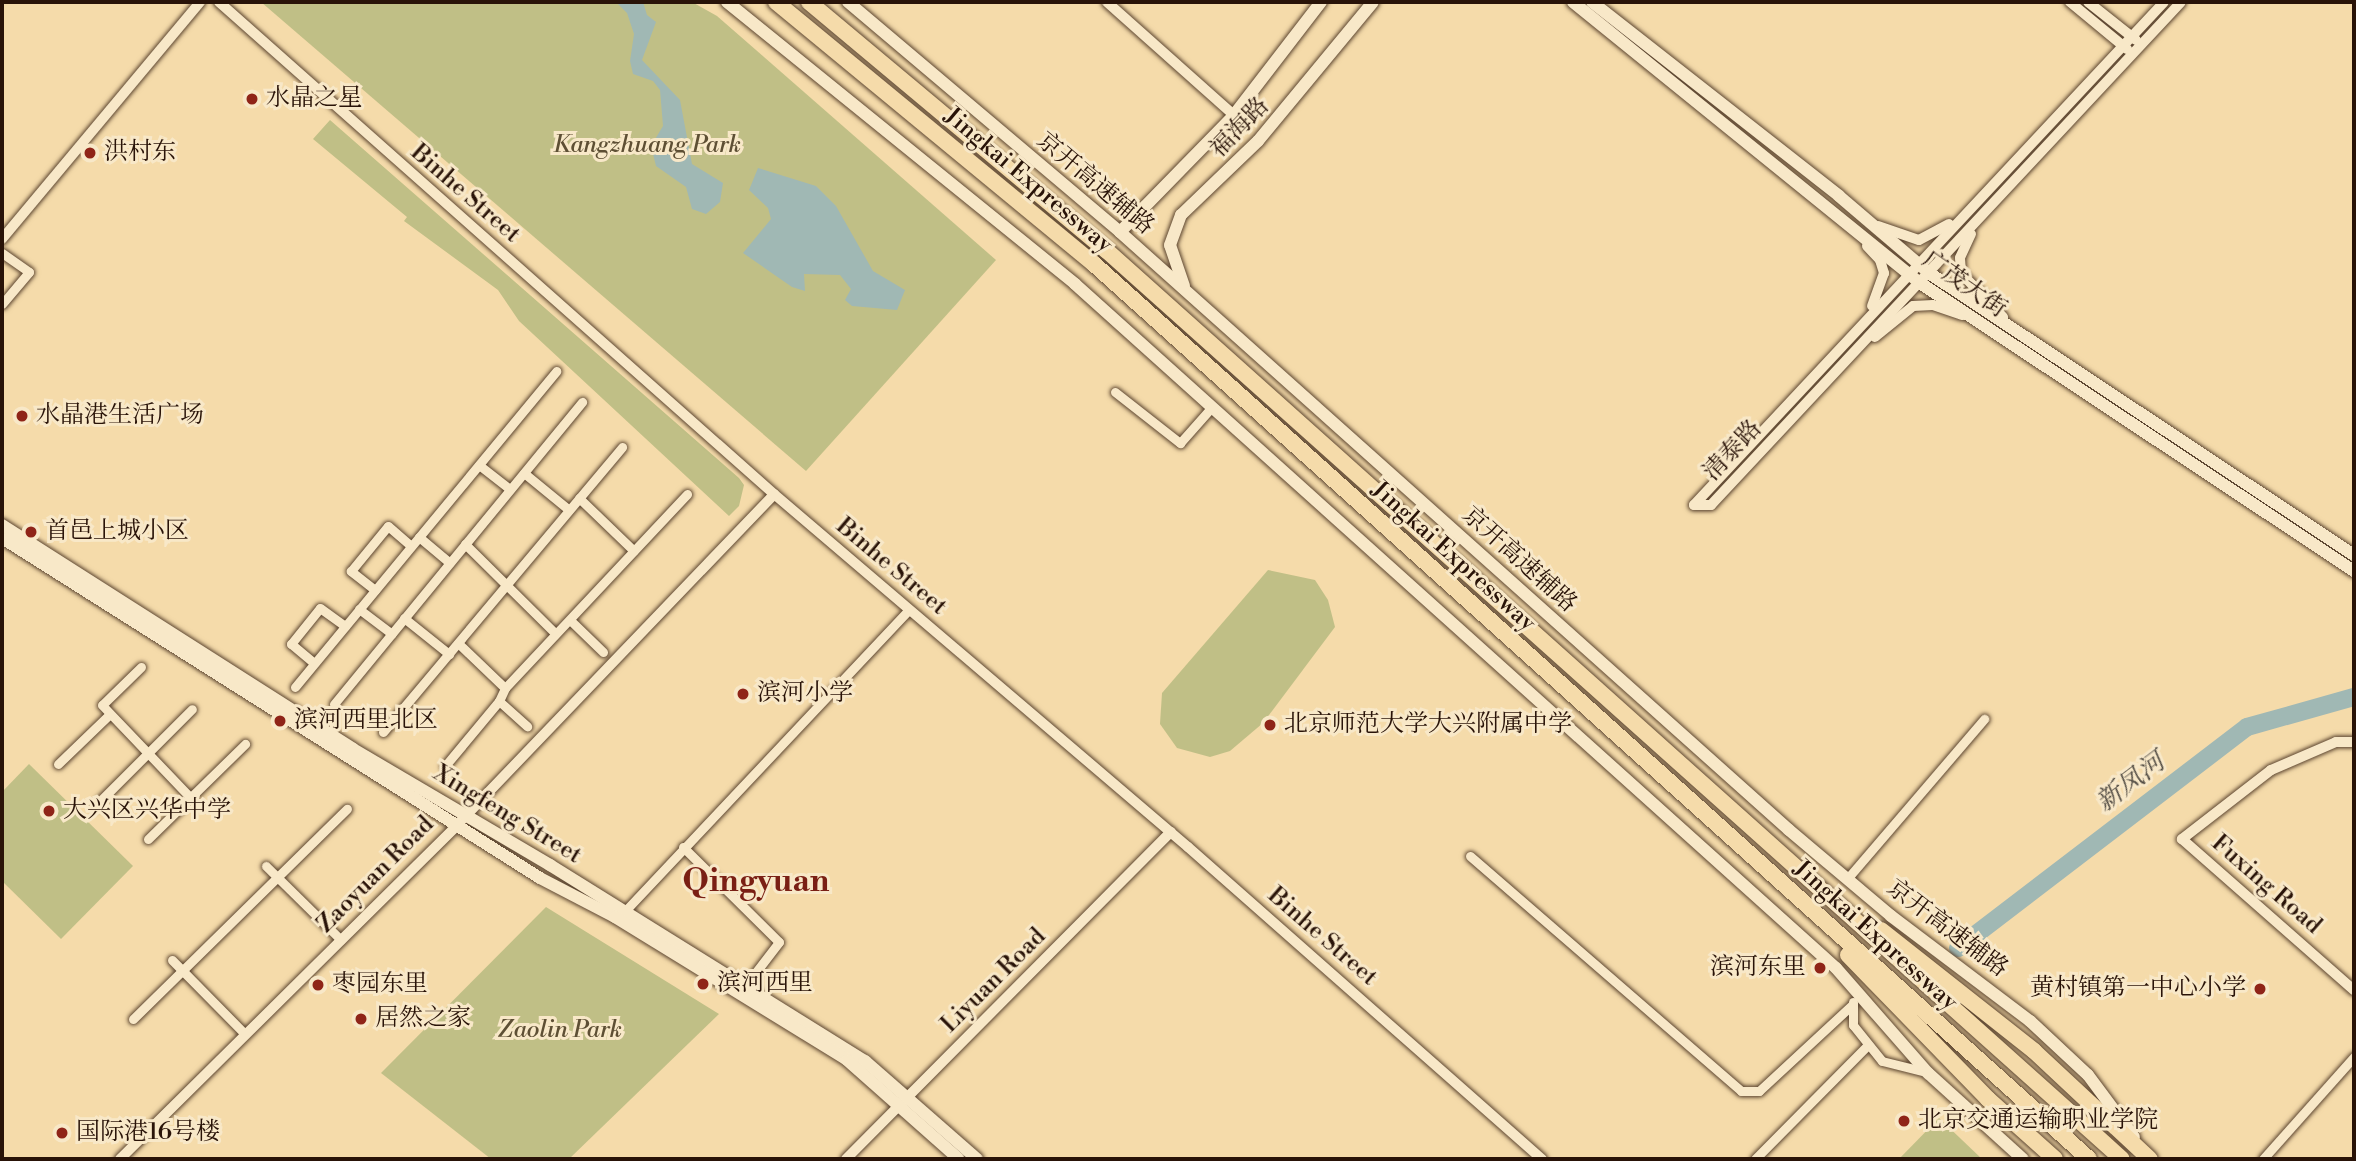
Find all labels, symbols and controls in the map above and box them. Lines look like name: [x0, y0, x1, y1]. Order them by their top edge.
place label: 水晶之星: [266, 85, 362, 113]
marker: 水晶之星: [244, 91, 260, 107]
street label: 福海路: [1205, 92, 1275, 164]
street label: Jingkai Expressway: [938, 102, 1118, 260]
street label: 京开高速辅路: [1031, 127, 1159, 241]
park label: Kangzhuang Park: [553, 132, 741, 160]
place label: 洪村东: [104, 139, 176, 167]
street label: Binhe Street: [404, 139, 526, 249]
marker: 洪村东: [82, 145, 98, 161]
street label: 广茂大街: [1916, 246, 2012, 324]
place label: 水晶港生活广场: [36, 402, 204, 430]
marker: 水晶港生活广场: [14, 408, 30, 424]
street label: 清泰路: [1698, 415, 1768, 487]
street label: Jingkai Expressway: [1365, 476, 1541, 638]
street label: 京开高速辅路: [1456, 501, 1582, 619]
street label: Binhe Street: [830, 512, 952, 622]
place label: 首邑上城小区: [45, 518, 189, 546]
marker: 首邑上城小区: [23, 524, 39, 540]
place label: 滨河小学: [757, 680, 853, 708]
marker: 滨河小学: [735, 686, 751, 702]
place label: 滨河西里北区: [294, 707, 438, 735]
place label: 北京师范大学大兴附属中学: [1284, 711, 1572, 739]
marker: 滨河西里北区: [272, 713, 288, 729]
marker: 北京师范大学大兴附属中学: [1262, 717, 1278, 733]
water label: 新凤河: [2090, 747, 2172, 819]
street label: Xingfeng Street: [428, 759, 586, 871]
place label: 大兴区兴华中学: [63, 797, 231, 825]
marker: 大兴区兴华中学: [41, 803, 57, 819]
street label: Zaoyuan Road: [312, 811, 440, 939]
street label: Fuxing Road: [2205, 829, 2327, 941]
street label: Jingkai Expressway: [1787, 855, 1963, 1017]
district label: Qingyuan: [683, 862, 829, 900]
street label: 京开高速辅路: [1881, 874, 2013, 984]
street label: Binhe Street: [1261, 882, 1383, 992]
street label: Liyuan Road: [936, 923, 1052, 1039]
place label: 滨河东里: [1710, 954, 1806, 982]
marker: 滨河东里: [1812, 960, 1828, 976]
place label: 滨河西里: [717, 970, 813, 998]
place label: 枣园东里: [332, 971, 428, 999]
place label: 黄村镇第一中心小学: [2030, 975, 2246, 1003]
marker: 滨河西里: [695, 976, 711, 992]
marker: 枣园东里: [310, 977, 326, 993]
marker: 黄村镇第一中心小学: [2252, 981, 2268, 997]
place label: 居然之家: [375, 1005, 471, 1033]
marker: 居然之家: [353, 1011, 369, 1027]
park label: Zaolin Park: [498, 1017, 622, 1045]
place label: 北京交通运输职业学院: [1918, 1107, 2158, 1135]
marker: 北京交通运输职业学院: [1896, 1113, 1912, 1129]
place label: 国际港16号楼: [76, 1119, 220, 1147]
marker: 国际港16号楼: [54, 1125, 70, 1141]

